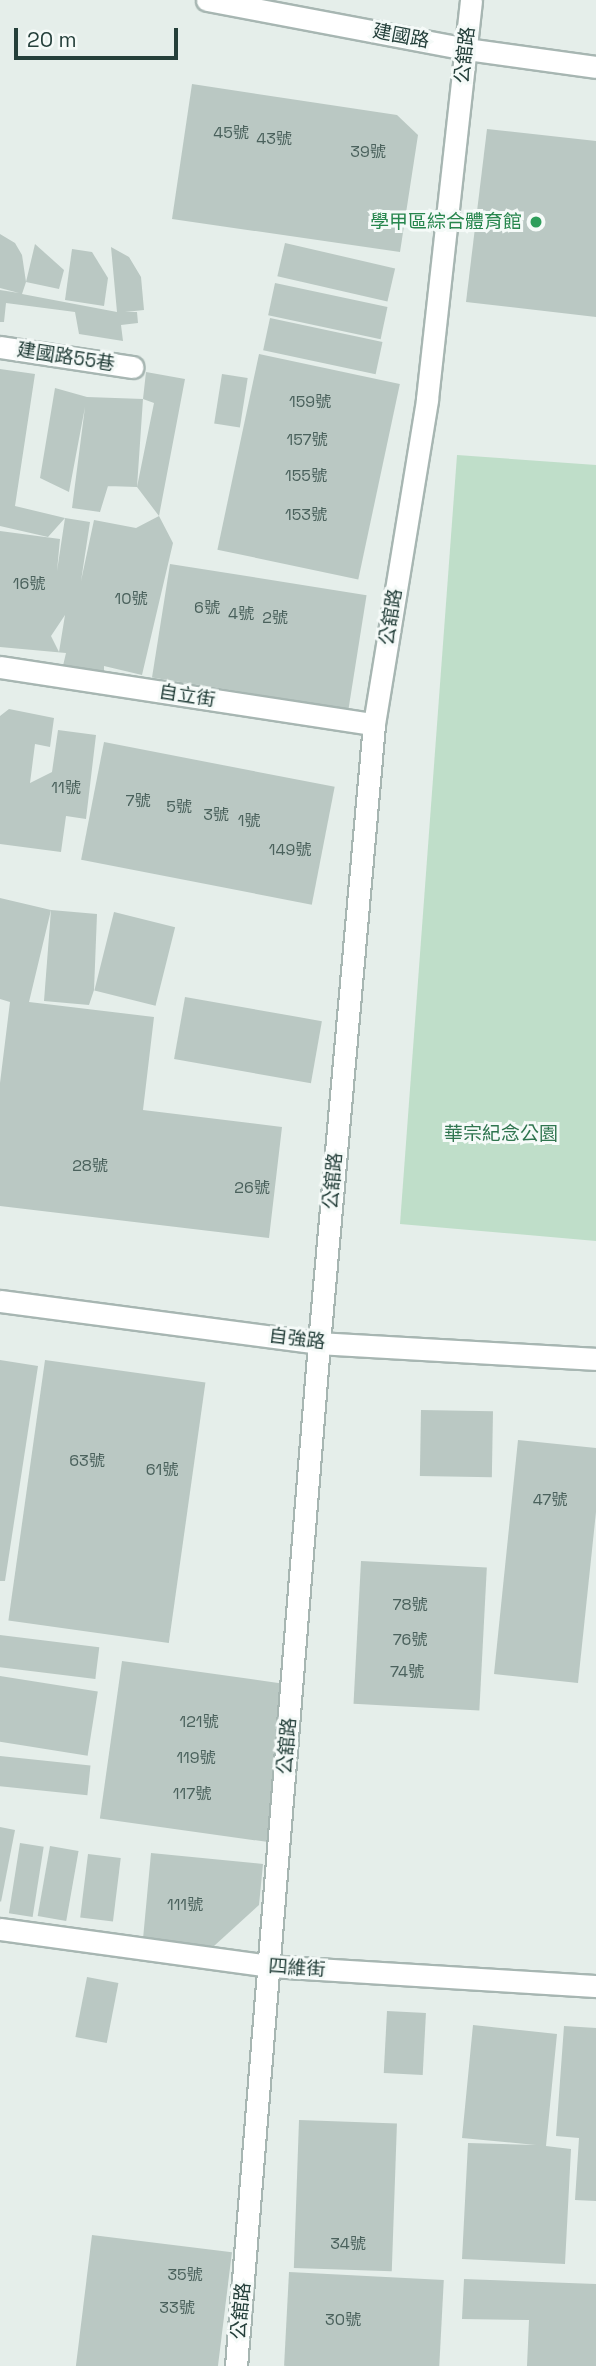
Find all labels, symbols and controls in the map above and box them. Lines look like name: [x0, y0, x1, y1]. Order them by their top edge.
scale bar: [18, 14, 182, 58]
street label: 建國路: [371, 19, 431, 53]
street label: 公舘路: [451, 25, 479, 85]
text: 20 m: [27, 26, 77, 53]
house number: 45號: [213, 123, 249, 143]
house number: 43號: [256, 129, 292, 149]
house number: 39號: [350, 142, 386, 162]
place label: 學甲區綜合體育館: [370, 211, 522, 233]
marker: 學甲區綜合體育館: [528, 214, 544, 230]
street label: 建國路55巷: [15, 338, 117, 376]
house number: 159號: [289, 392, 331, 412]
house number: 157號: [286, 430, 328, 450]
house number: 155號: [285, 466, 327, 486]
house number: 153號: [285, 505, 327, 525]
house number: 16號: [13, 574, 45, 594]
street label: 公舘路: [375, 587, 407, 647]
house number: 10號: [115, 589, 147, 609]
house number: 6號: [194, 598, 220, 618]
house number: 4號: [228, 604, 254, 624]
house number: 2號: [262, 608, 288, 628]
street label: 自立街: [157, 680, 217, 712]
house number: 11號: [51, 778, 81, 798]
house number: 7號: [125, 791, 151, 811]
house number: 5號: [166, 797, 192, 817]
house number: 3號: [203, 805, 229, 825]
house number: 1號: [238, 811, 260, 831]
house number: 149號: [269, 840, 311, 860]
park label: 華宗紀念公園: [444, 1123, 558, 1145]
street label: 公舘路: [319, 1152, 347, 1210]
house number: 28號: [72, 1156, 108, 1176]
house number: 26號: [234, 1178, 270, 1198]
street label: 自強路: [267, 1324, 327, 1354]
house number: 63號: [69, 1451, 105, 1471]
house number: 61號: [146, 1460, 178, 1480]
house number: 47號: [533, 1490, 567, 1510]
house number: 78號: [393, 1595, 427, 1615]
house number: 76號: [393, 1630, 427, 1650]
house number: 74號: [390, 1662, 424, 1682]
house number: 121號: [179, 1712, 219, 1732]
street label: 公舘路: [273, 1717, 301, 1775]
house number: 119號: [176, 1748, 216, 1768]
house number: 117號: [173, 1784, 211, 1804]
house number: 111號: [167, 1895, 203, 1915]
street label: 四維街: [268, 1955, 326, 1981]
house number: 34號: [330, 2234, 366, 2254]
house number: 35號: [167, 2265, 203, 2285]
street label: 公舘路: [227, 2282, 255, 2340]
house number: 33號: [159, 2298, 195, 2318]
house number: 30號: [325, 2310, 361, 2330]

